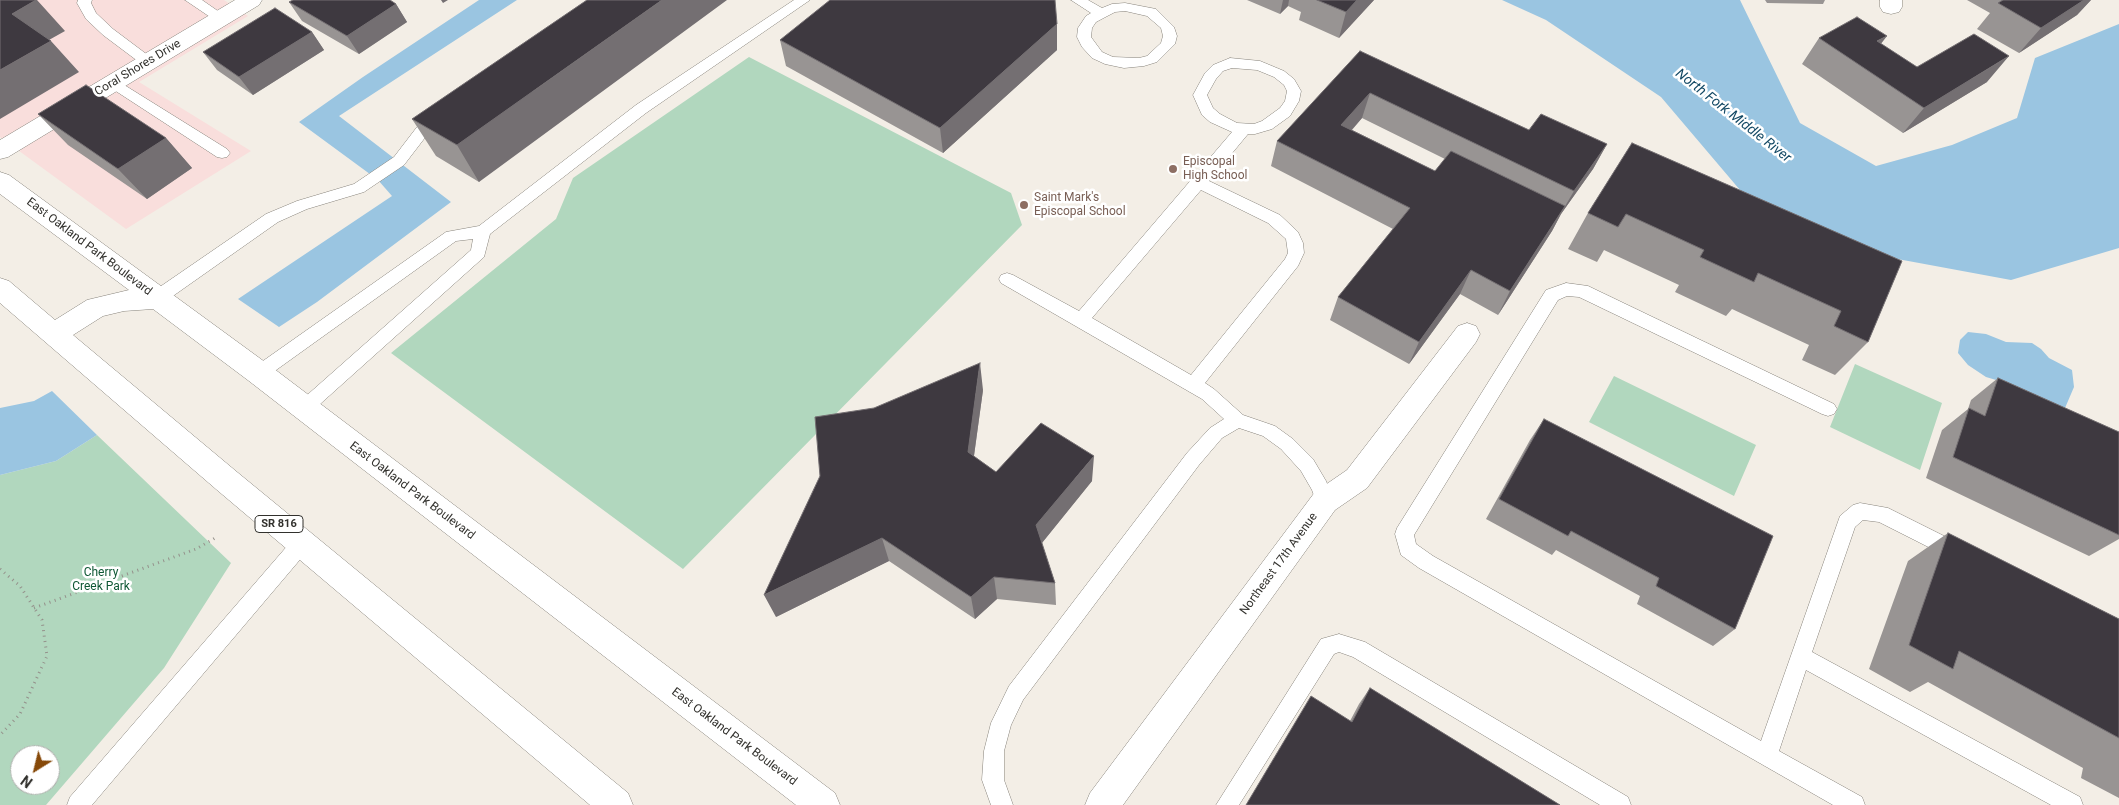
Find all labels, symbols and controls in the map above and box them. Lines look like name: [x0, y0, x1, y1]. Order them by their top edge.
street label: Coral Shores Drive: [92, 37, 184, 99]
water label: North Fork Middle River: [1672, 66, 1794, 166]
place label: Episcopal High School: [1183, 155, 1247, 183]
marker: Episcopal High School: [1167, 163, 1179, 175]
place label: Saint Mark's Episcopal School: [1034, 191, 1126, 219]
street label: East Oakland Park Boulevard: [23, 195, 155, 299]
marker: Saint Mark's Episcopal School: [1018, 199, 1030, 211]
street label: East Oakland Park Boulevard: [346, 439, 478, 543]
street label: Northeast 17th Avenue: [1237, 510, 1321, 618]
road number: SR 816: [255, 516, 303, 532]
park label: Cherry Creek Park: [72, 566, 130, 594]
street label: East Oakland Park Boulevard: [668, 685, 800, 789]
north arrow: [10, 745, 60, 795]
text: N: [18, 772, 35, 791]

